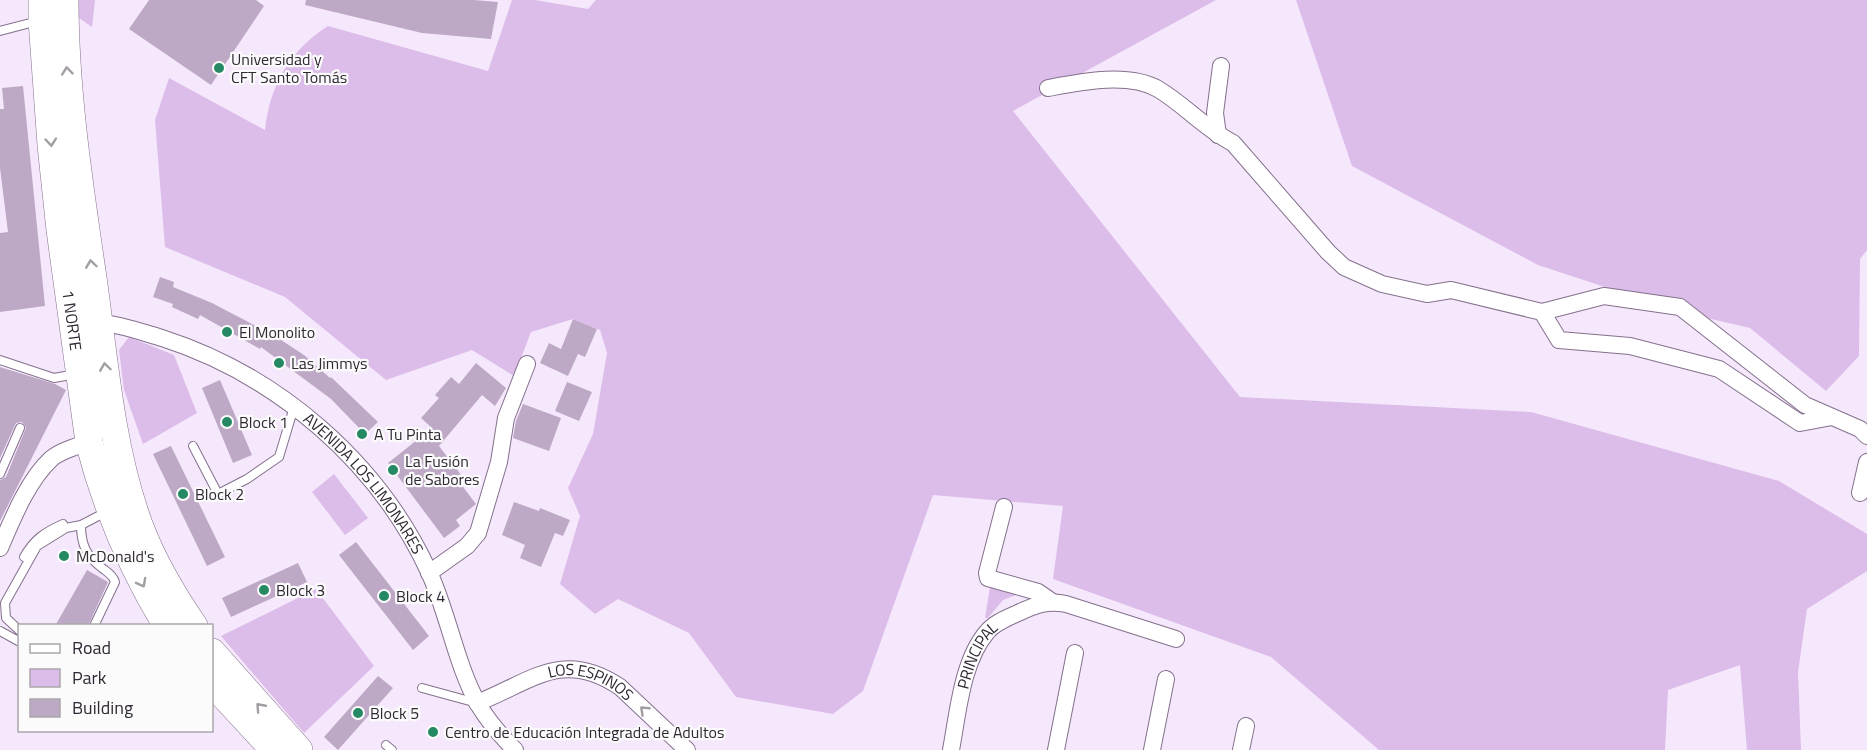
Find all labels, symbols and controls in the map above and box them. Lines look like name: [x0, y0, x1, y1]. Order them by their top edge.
place label: Universidad y CFT Santo Tomás: [231, 47, 347, 89]
marker: Universidad y CFT Santo Tomás: [212, 61, 226, 75]
one-way arrow: [61, 66, 74, 75]
one-way arrow: [44, 138, 57, 147]
one-way arrow: [86, 260, 98, 269]
street label: 1 NORTE: [56, 289, 88, 352]
place label: El Monolito: [239, 320, 315, 344]
marker: El Monolito: [220, 325, 234, 339]
place label: Las Jimmys: [291, 351, 367, 375]
marker: Las Jimmys: [272, 356, 286, 370]
one-way arrow: [99, 363, 111, 372]
street label: AVENIDA LOS LIMONARES: [298, 407, 430, 558]
place label: Block 1: [239, 410, 288, 434]
marker: Block 1: [220, 415, 234, 429]
place label: A Tu Pinta: [374, 422, 441, 446]
marker: A Tu Pinta: [355, 427, 369, 441]
place label: La Fusión de Sabores: [405, 449, 480, 491]
marker: La Fusión de Sabores: [386, 463, 400, 477]
place label: Block 2: [195, 482, 244, 506]
marker: Block 2: [176, 487, 190, 501]
place label: McDonald's: [76, 544, 155, 568]
marker: McDonald's: [57, 549, 71, 563]
one-way arrow: [135, 577, 146, 587]
place label: Block 3: [276, 578, 325, 602]
marker: Block 3: [257, 583, 271, 597]
place label: Block 4: [396, 584, 445, 608]
marker: Block 4: [377, 589, 391, 603]
street label: PRINCIPAL: [950, 615, 1003, 691]
legend: [18, 624, 213, 732]
text: Road: [72, 634, 111, 661]
street label: LOS ESPINOS: [545, 657, 639, 706]
text: Park: [72, 664, 107, 691]
text: Building: [72, 694, 133, 721]
place label: Block 5: [370, 701, 419, 725]
one-way arrow: [256, 703, 267, 714]
marker: Block 5: [351, 706, 365, 720]
one-way arrow: [641, 706, 651, 717]
place label: Centro de Educación Integrada de Adultos: [445, 720, 725, 744]
marker: Centro de Educación Integrada de Adultos: [426, 725, 440, 739]

